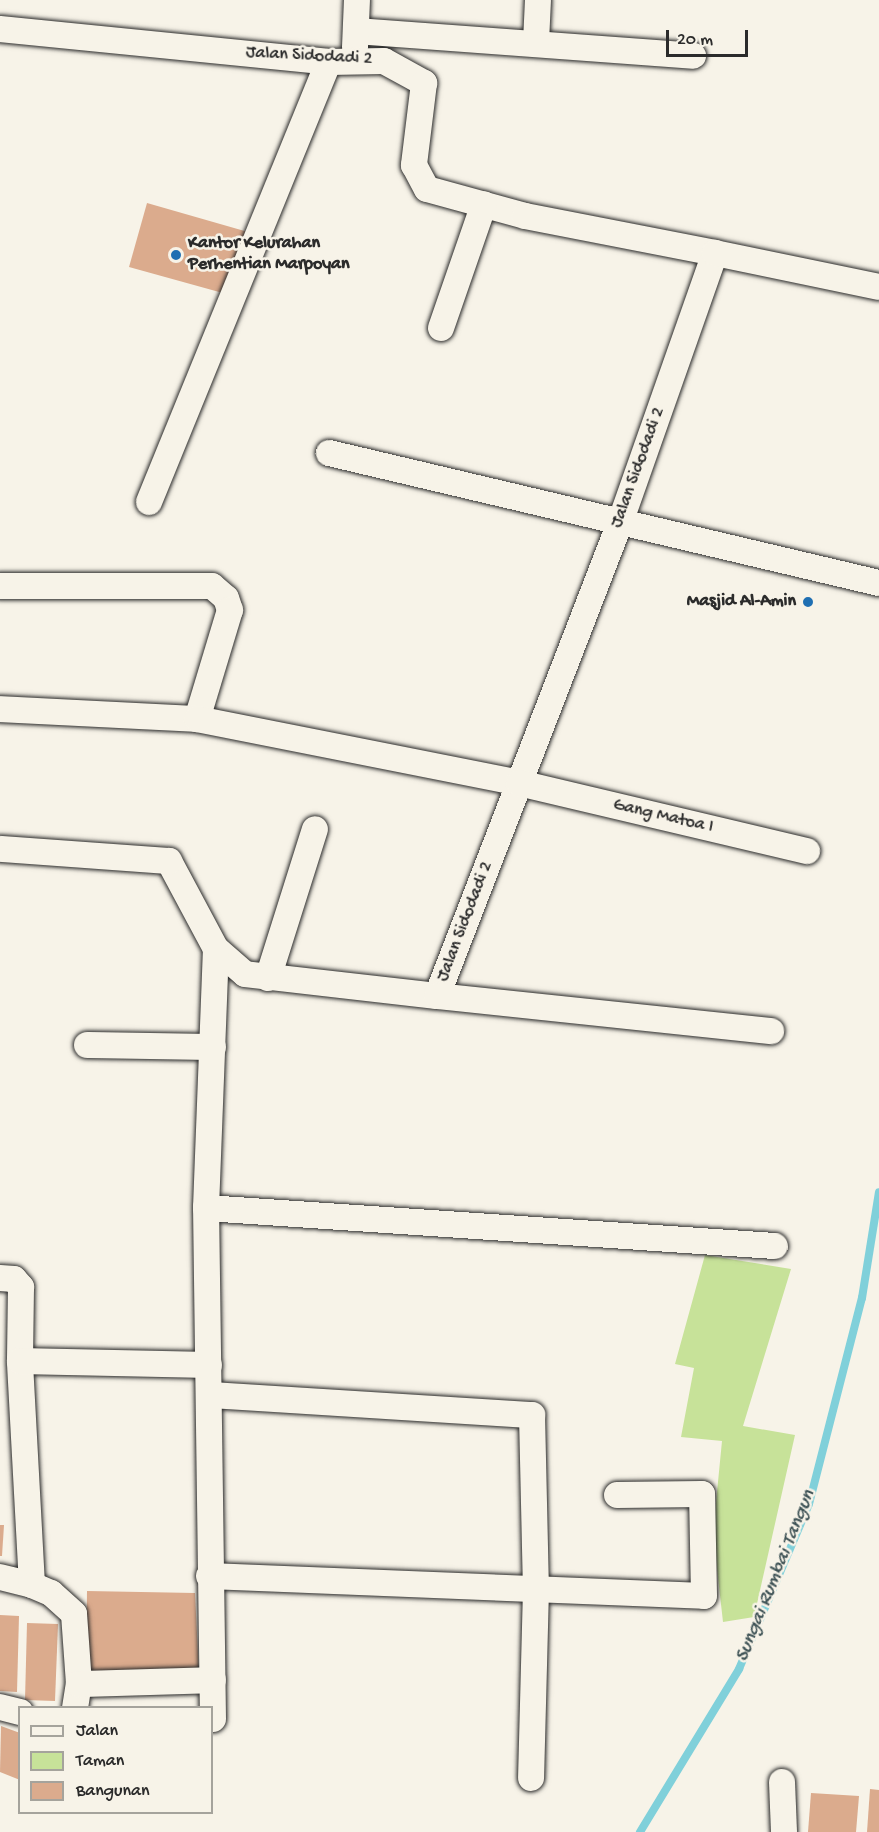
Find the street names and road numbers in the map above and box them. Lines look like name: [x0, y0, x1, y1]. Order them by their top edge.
street label: Jalan Sidodadi 2: [245, 43, 373, 71]
street label: Jalan Sidodadi 2: [607, 405, 671, 531]
street label: Gang Matoa I: [611, 795, 715, 839]
street label: Jalan Sidodadi 2: [433, 859, 499, 985]

